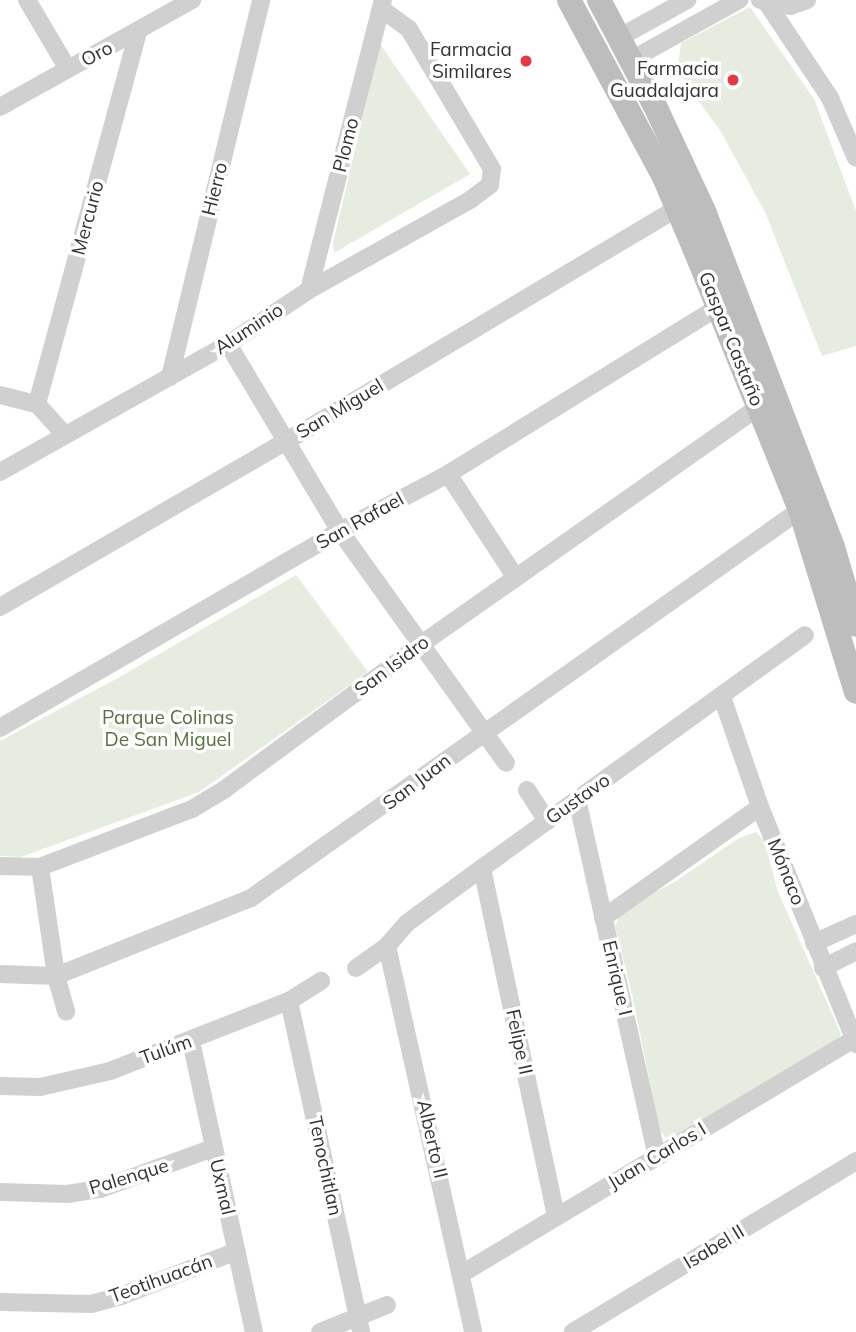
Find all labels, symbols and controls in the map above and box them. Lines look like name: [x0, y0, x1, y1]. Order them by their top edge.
street label: Oro: [77, 36, 117, 72]
place label: Farmacia Similares: [430, 39, 512, 83]
marker: Farmacia Similares: [518, 53, 534, 69]
place label: Farmacia Guadalajara: [610, 58, 719, 102]
marker: Farmacia Guadalajara: [725, 72, 741, 88]
street label: Plomo: [328, 115, 364, 175]
street label: Hierro: [197, 160, 233, 218]
street label: Mercurio: [67, 178, 109, 258]
street label: Gaspar Castaño: [694, 269, 768, 409]
street label: Aluminio: [210, 298, 288, 360]
street label: San Miguel: [292, 374, 388, 444]
street label: San Rafael: [312, 488, 408, 554]
street label: San Isidro: [350, 631, 434, 701]
park label: Parque Colinas De San Miguel: [102, 707, 234, 751]
street label: San Juan: [379, 749, 455, 815]
street label: Gustavo: [542, 769, 614, 829]
street label: Mónaco: [762, 835, 810, 909]
street label: Enrique I: [597, 938, 637, 1018]
street label: Felipe II: [501, 1007, 537, 1077]
street label: Tulúm: [137, 1030, 195, 1070]
street label: Alberto II: [412, 1098, 452, 1180]
street label: Tenochitlan: [303, 1114, 347, 1218]
street label: Juan Carlos I: [604, 1118, 710, 1194]
street label: Palenque: [86, 1154, 172, 1200]
street label: Uxmal: [205, 1157, 239, 1217]
street label: Isabel II: [679, 1220, 749, 1274]
street label: Teotihuacán: [106, 1250, 216, 1308]

